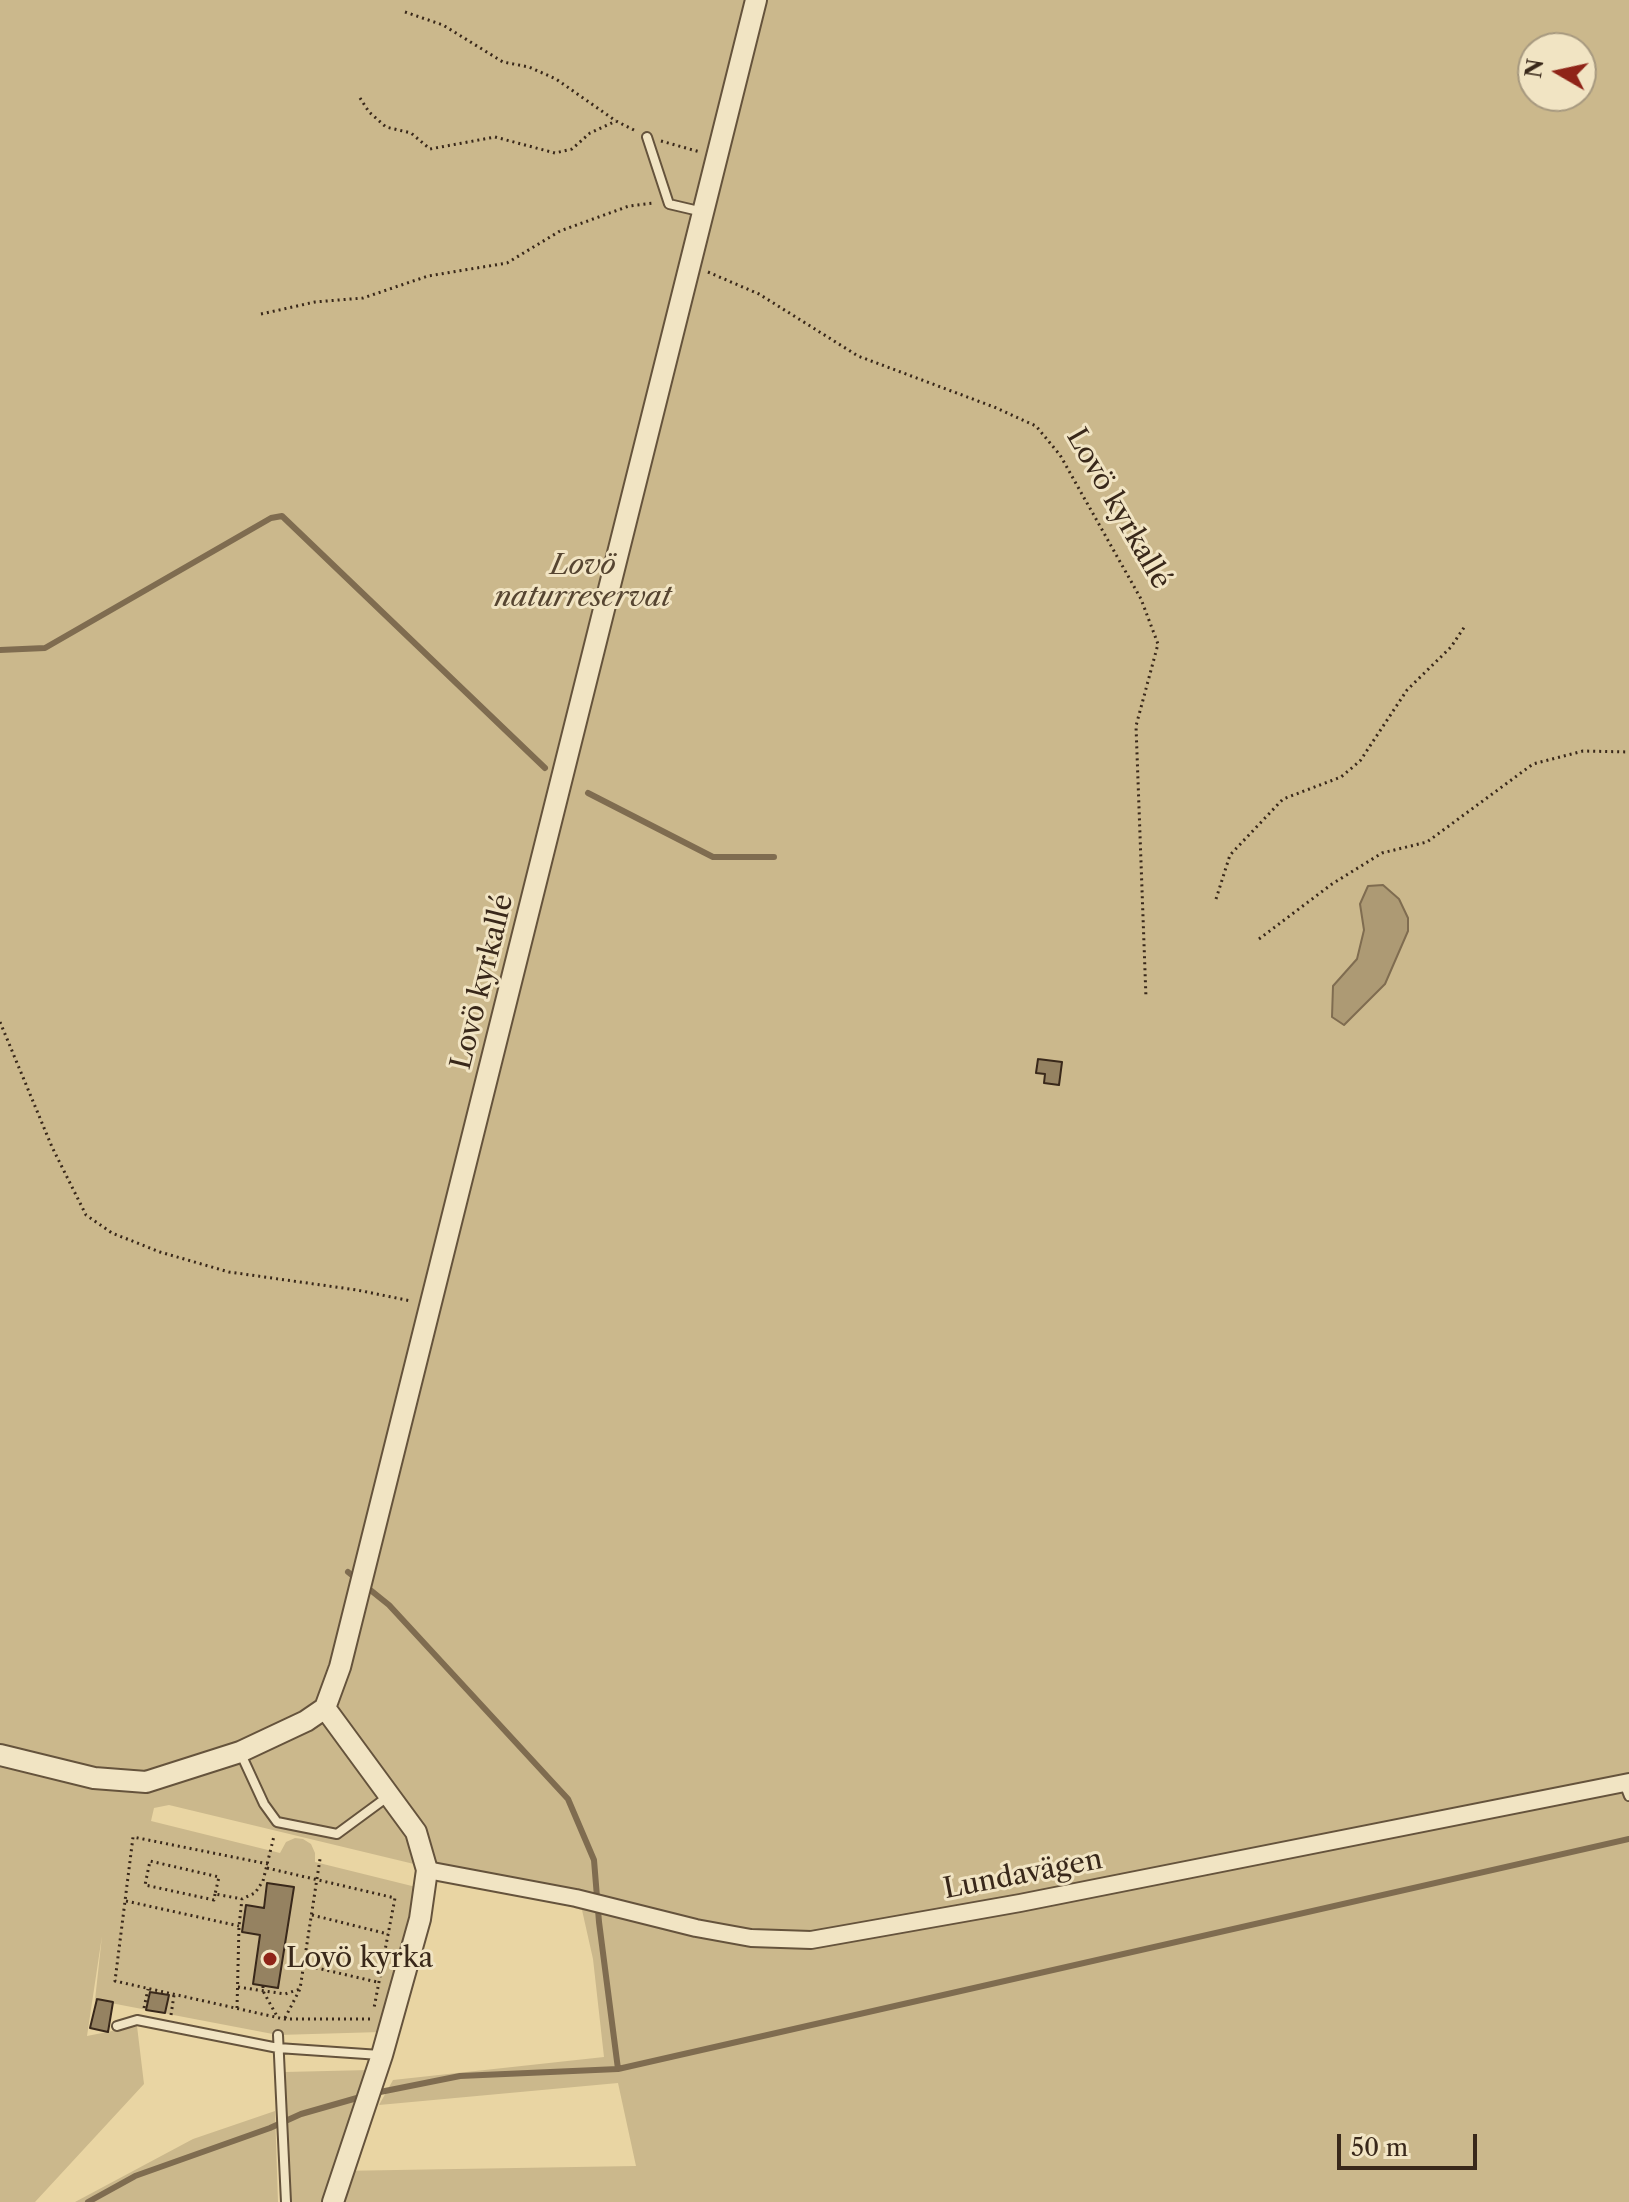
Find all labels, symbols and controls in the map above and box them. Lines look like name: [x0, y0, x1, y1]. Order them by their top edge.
north arrow: [1517, 32, 1597, 112]
text: N: [1520, 57, 1550, 80]
street label: Lovö kyrkallé: [1059, 423, 1177, 595]
park label: Lovö naturreservat: [494, 549, 672, 615]
street label: Lovö kyrkallé: [445, 891, 521, 1073]
street label: Lundavägen: [941, 1843, 1105, 1907]
place label: Lovö kyrka: [286, 1942, 433, 1976]
marker: Lovö kyrka: [261, 1950, 279, 1968]
scale bar: [1341, 2118, 1481, 2168]
text: 50 m: [1351, 2133, 1408, 2162]

